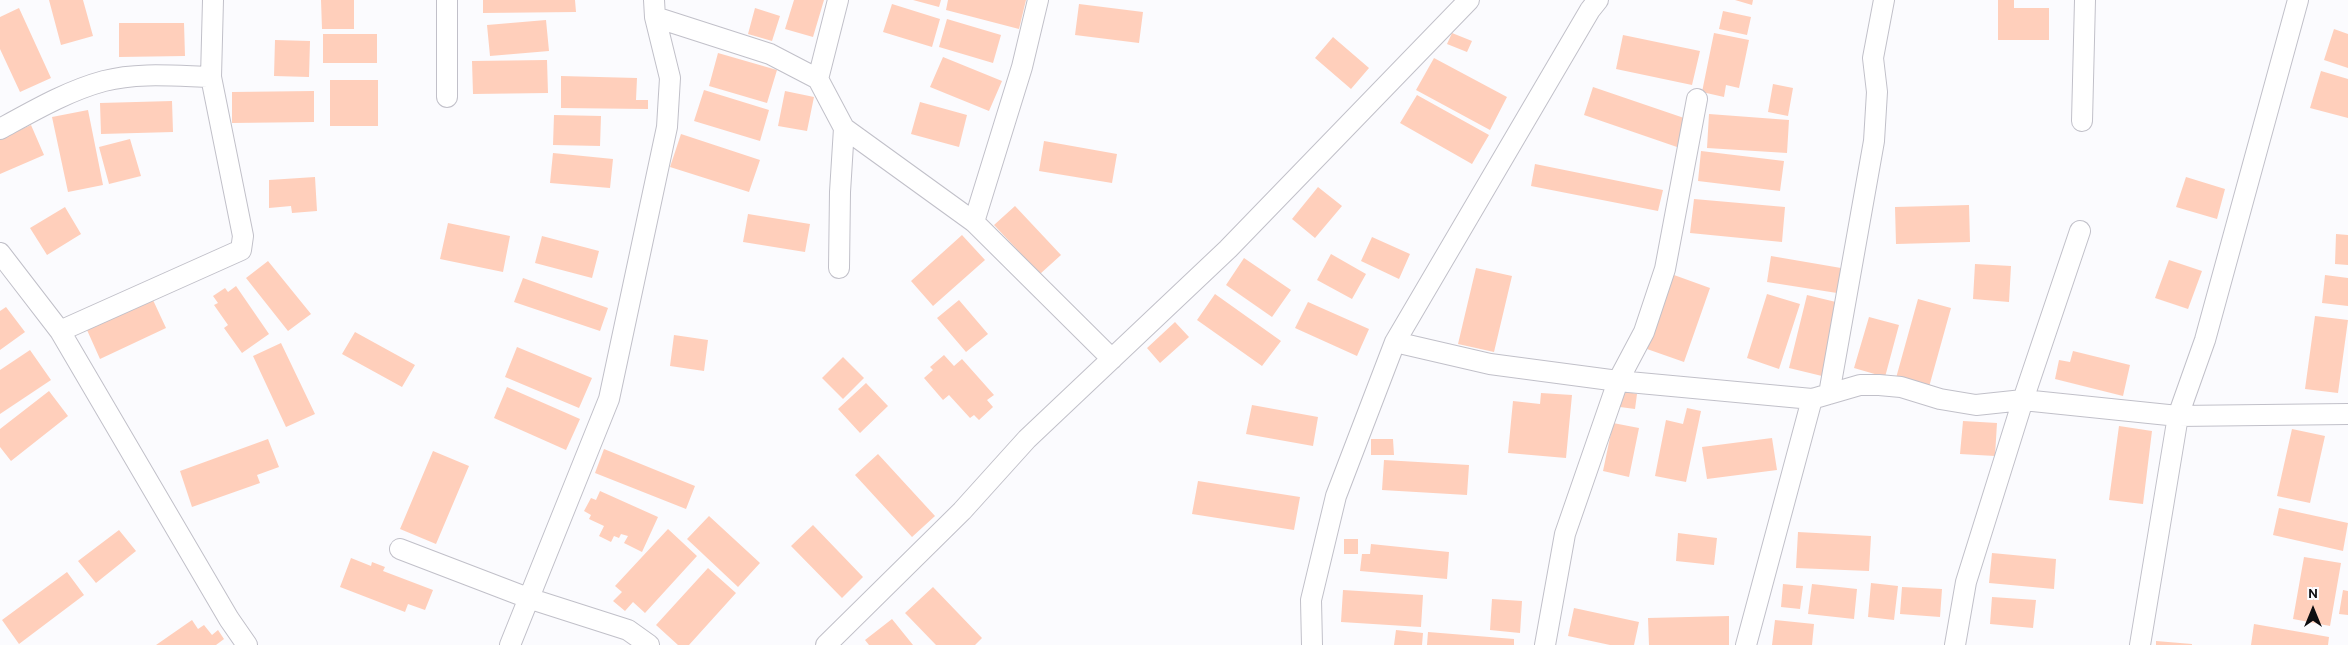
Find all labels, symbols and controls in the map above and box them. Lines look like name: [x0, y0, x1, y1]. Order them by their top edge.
north arrow: [2288, 585, 2338, 635]
text: N: [2308, 586, 2318, 603]

